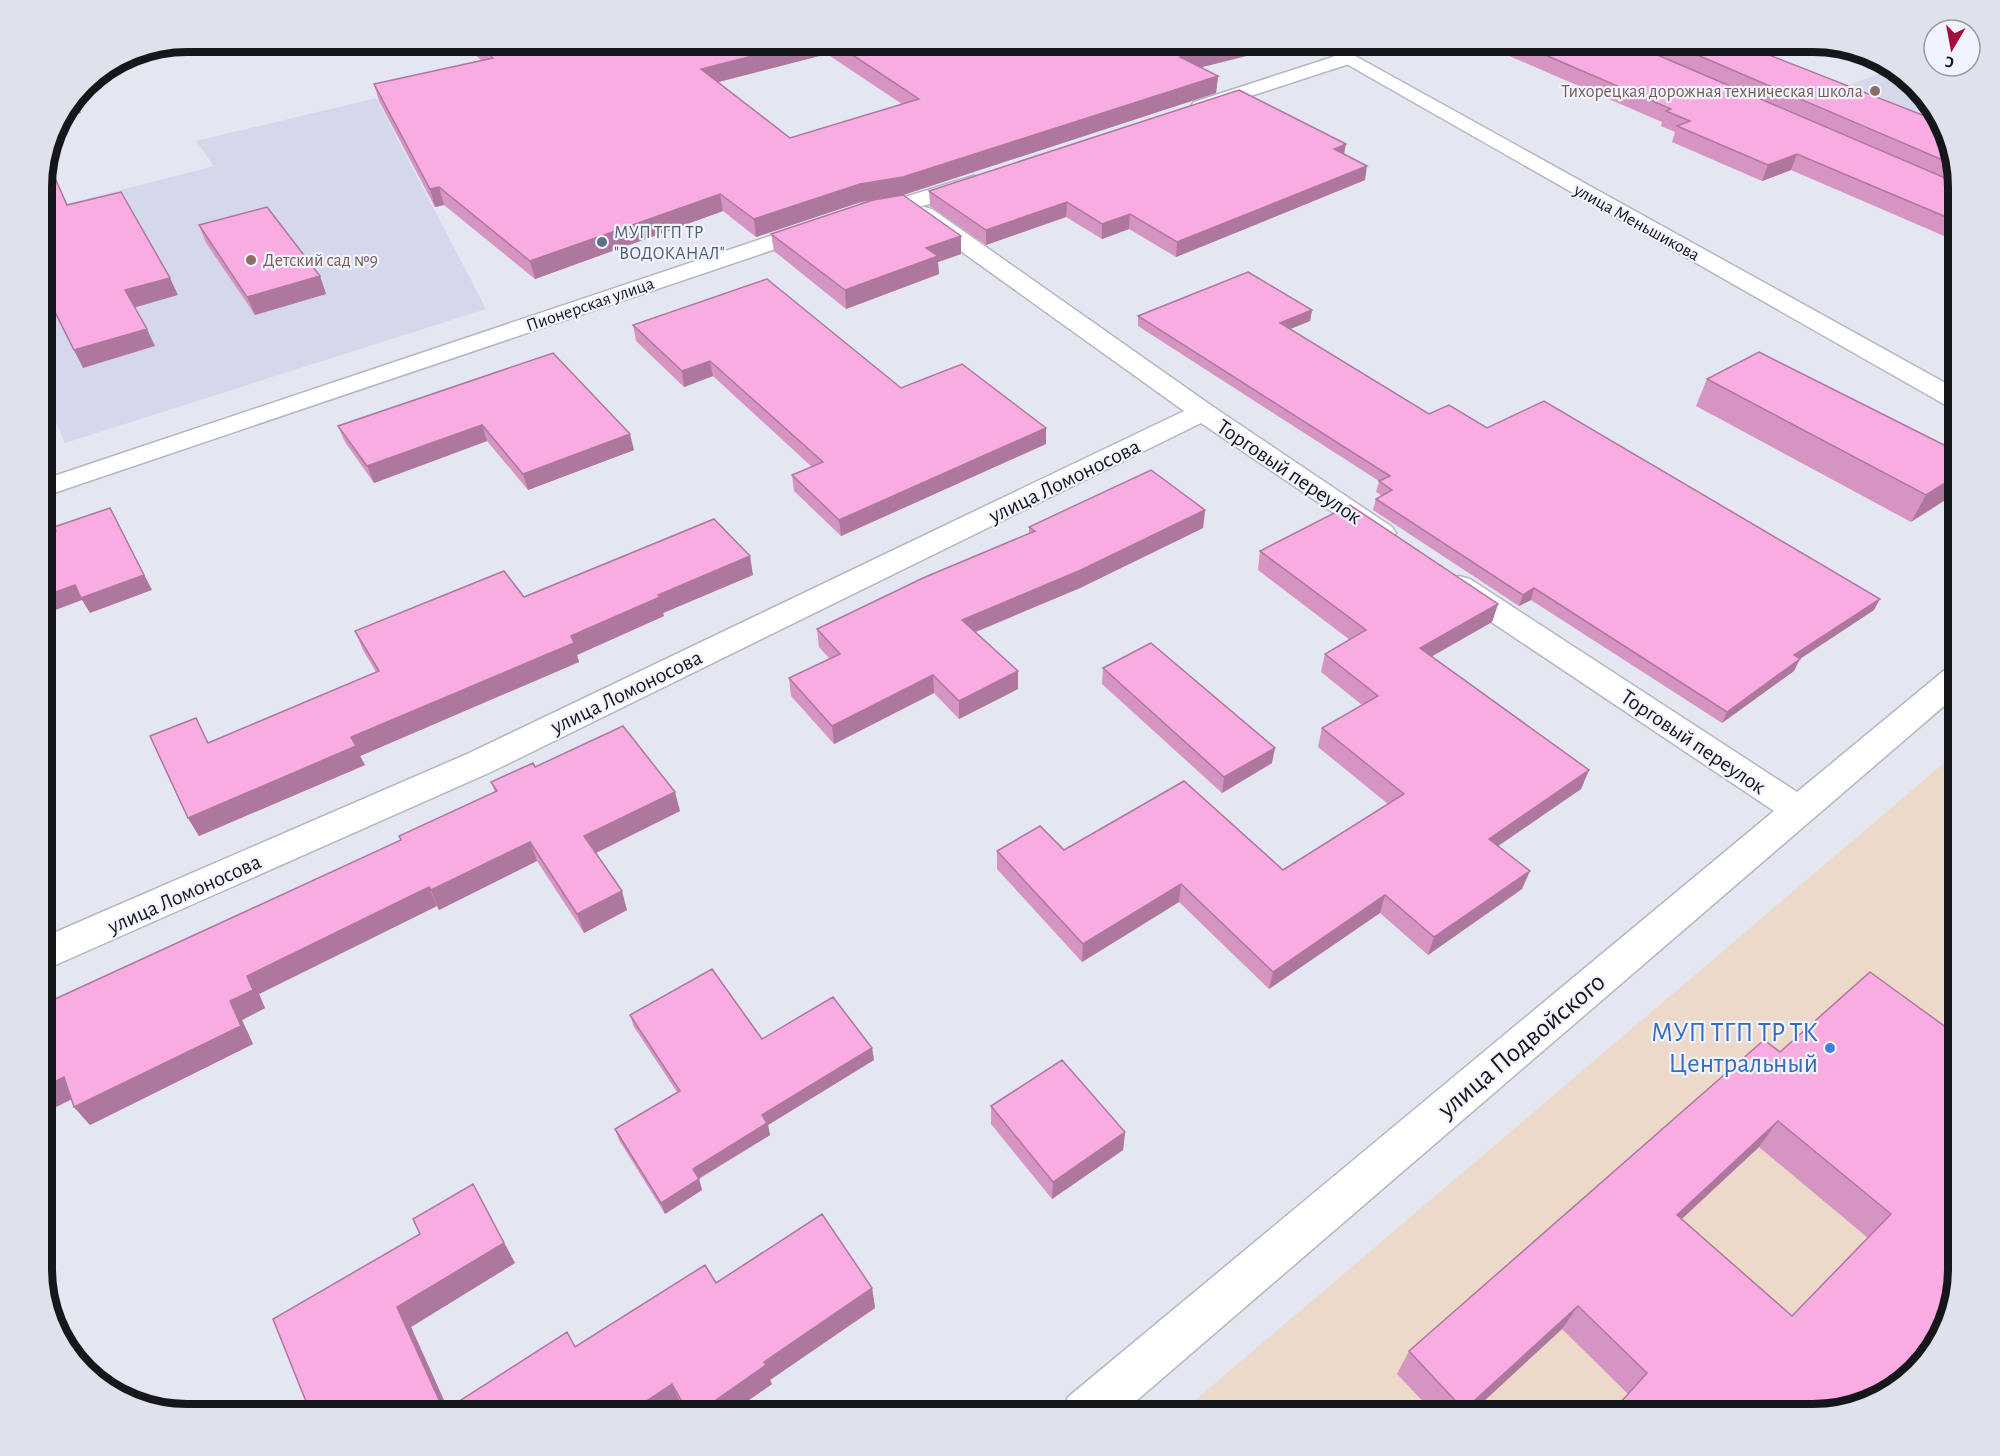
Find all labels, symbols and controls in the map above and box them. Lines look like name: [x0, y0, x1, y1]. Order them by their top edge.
north arrow: [1922, 18, 1982, 78]
text: С: [1944, 53, 1955, 70]
place label: Тихорецкая дорожная техническая школа: [1561, 83, 1863, 101]
marker: Тихорецкая дорожная техническая школа: [1868, 84, 1882, 98]
street label: улица Меньшикова: [1570, 180, 1702, 265]
place label: МУП ТГП ТР "ВОДОКАНАЛ": [614, 224, 725, 263]
marker: МУП ТГП ТР "ВОДОКАНАЛ": [595, 235, 609, 249]
place label: Детский сад №9: [263, 252, 378, 270]
marker: Детский сад №9: [244, 253, 258, 267]
street label: Пионерская улица: [524, 275, 657, 335]
street label: Торговый переулок: [1213, 415, 1366, 528]
street label: улица Ломоносова: [985, 435, 1143, 527]
street label: улица Ломоносова: [547, 646, 705, 738]
street label: Торговый переулок: [1617, 685, 1770, 798]
street label: улица Ломоносова: [104, 850, 264, 938]
street label: улица Подвойского: [1432, 968, 1611, 1124]
place label: МУП ТГП ТР ТК Центральный: [1651, 1019, 1818, 1077]
marker: МУП ТГП ТР ТК Центральный: [1823, 1041, 1837, 1055]

